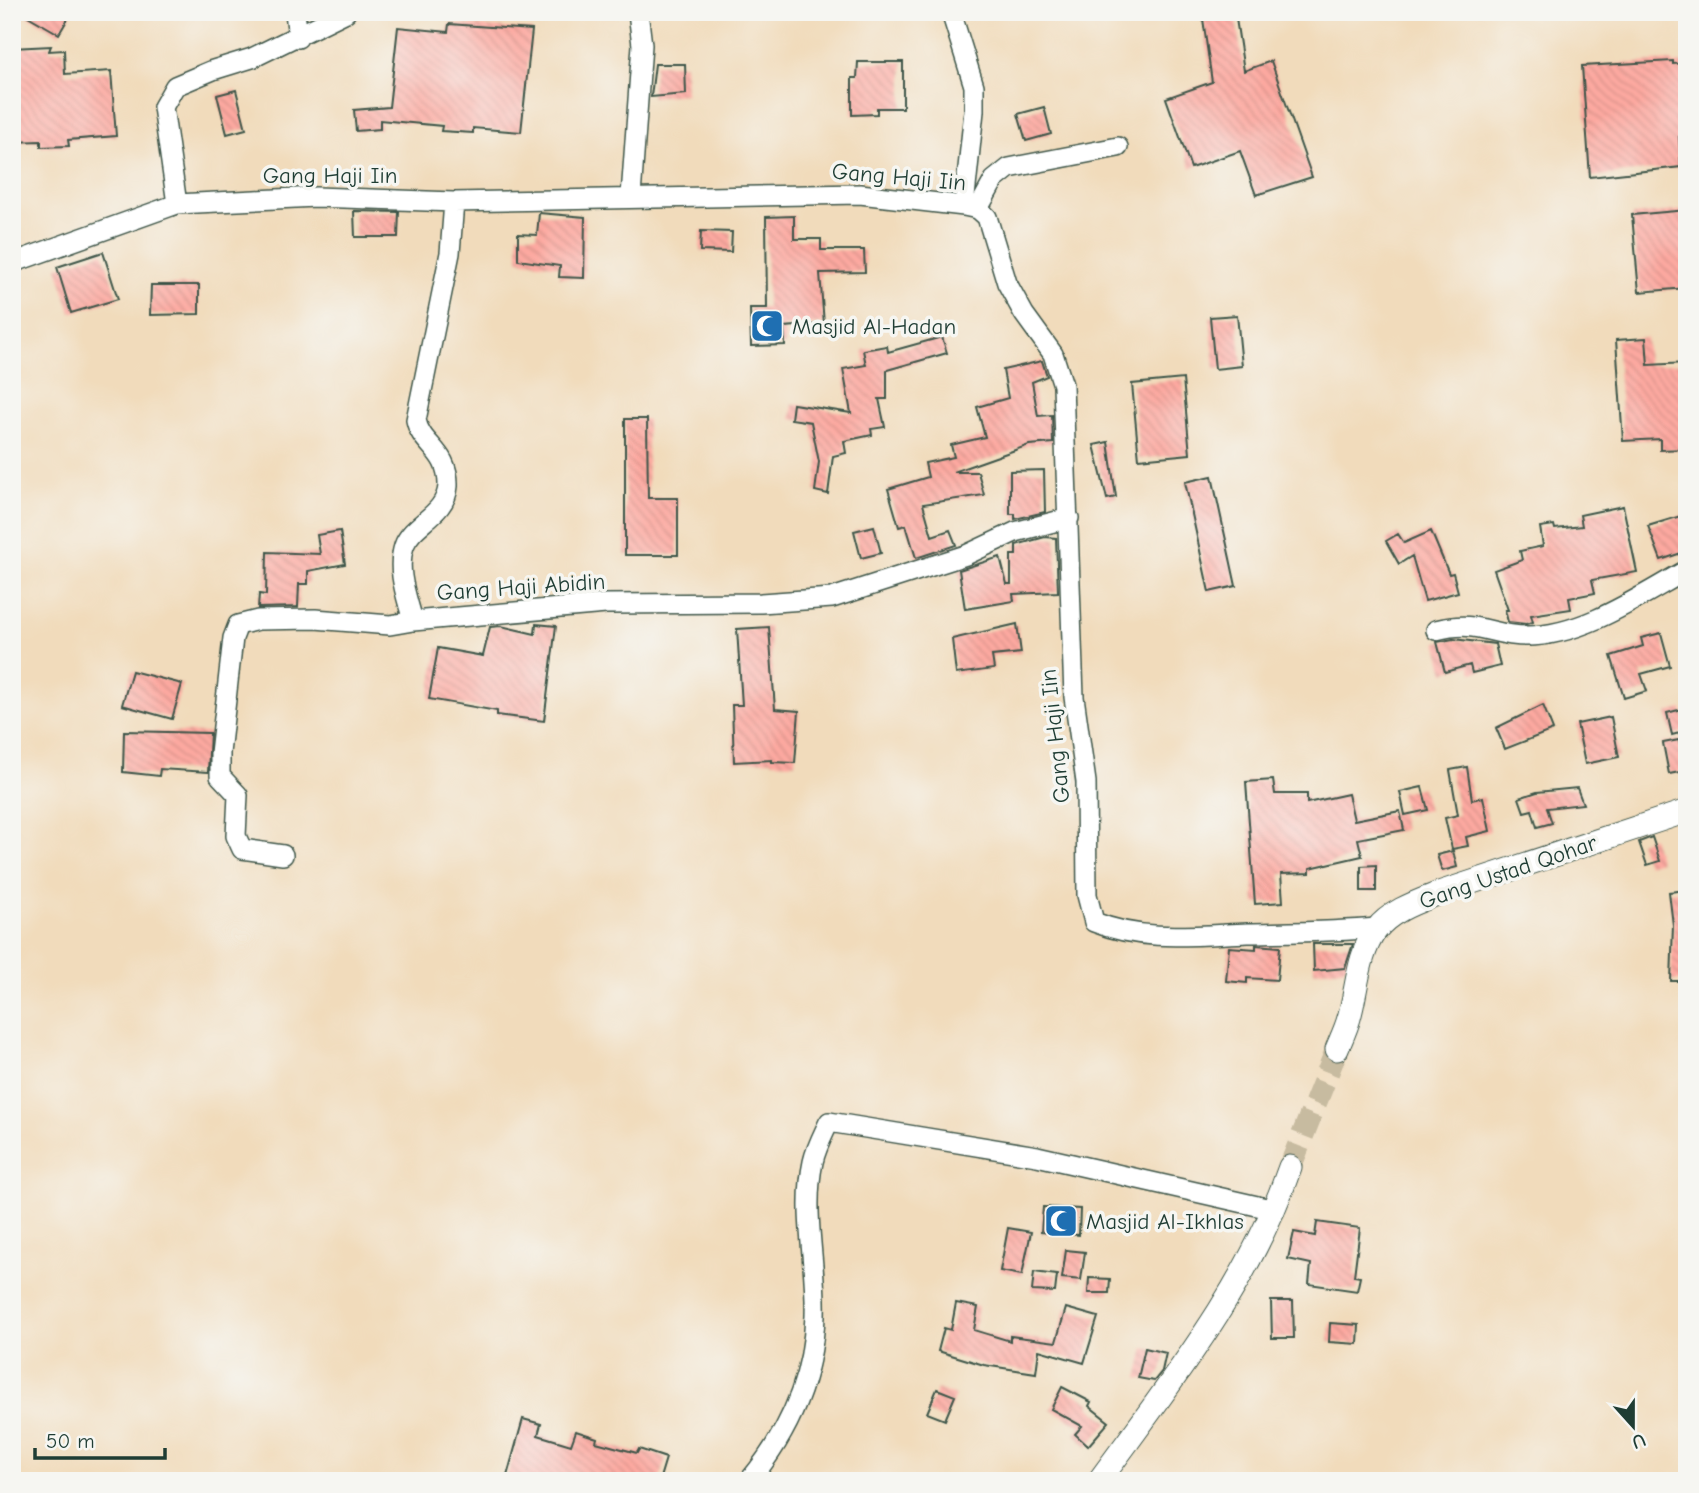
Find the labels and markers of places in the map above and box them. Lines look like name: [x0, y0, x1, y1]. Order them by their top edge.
mosque icon: Masjid Al-Hadan: [748, 307, 786, 345]
place label: Masjid Al-Hadan: [792, 313, 956, 340]
mosque icon: Masjid Al-Ikhlas: [1042, 1202, 1080, 1240]
place label: Masjid Al-Ikhlas: [1086, 1208, 1244, 1235]

